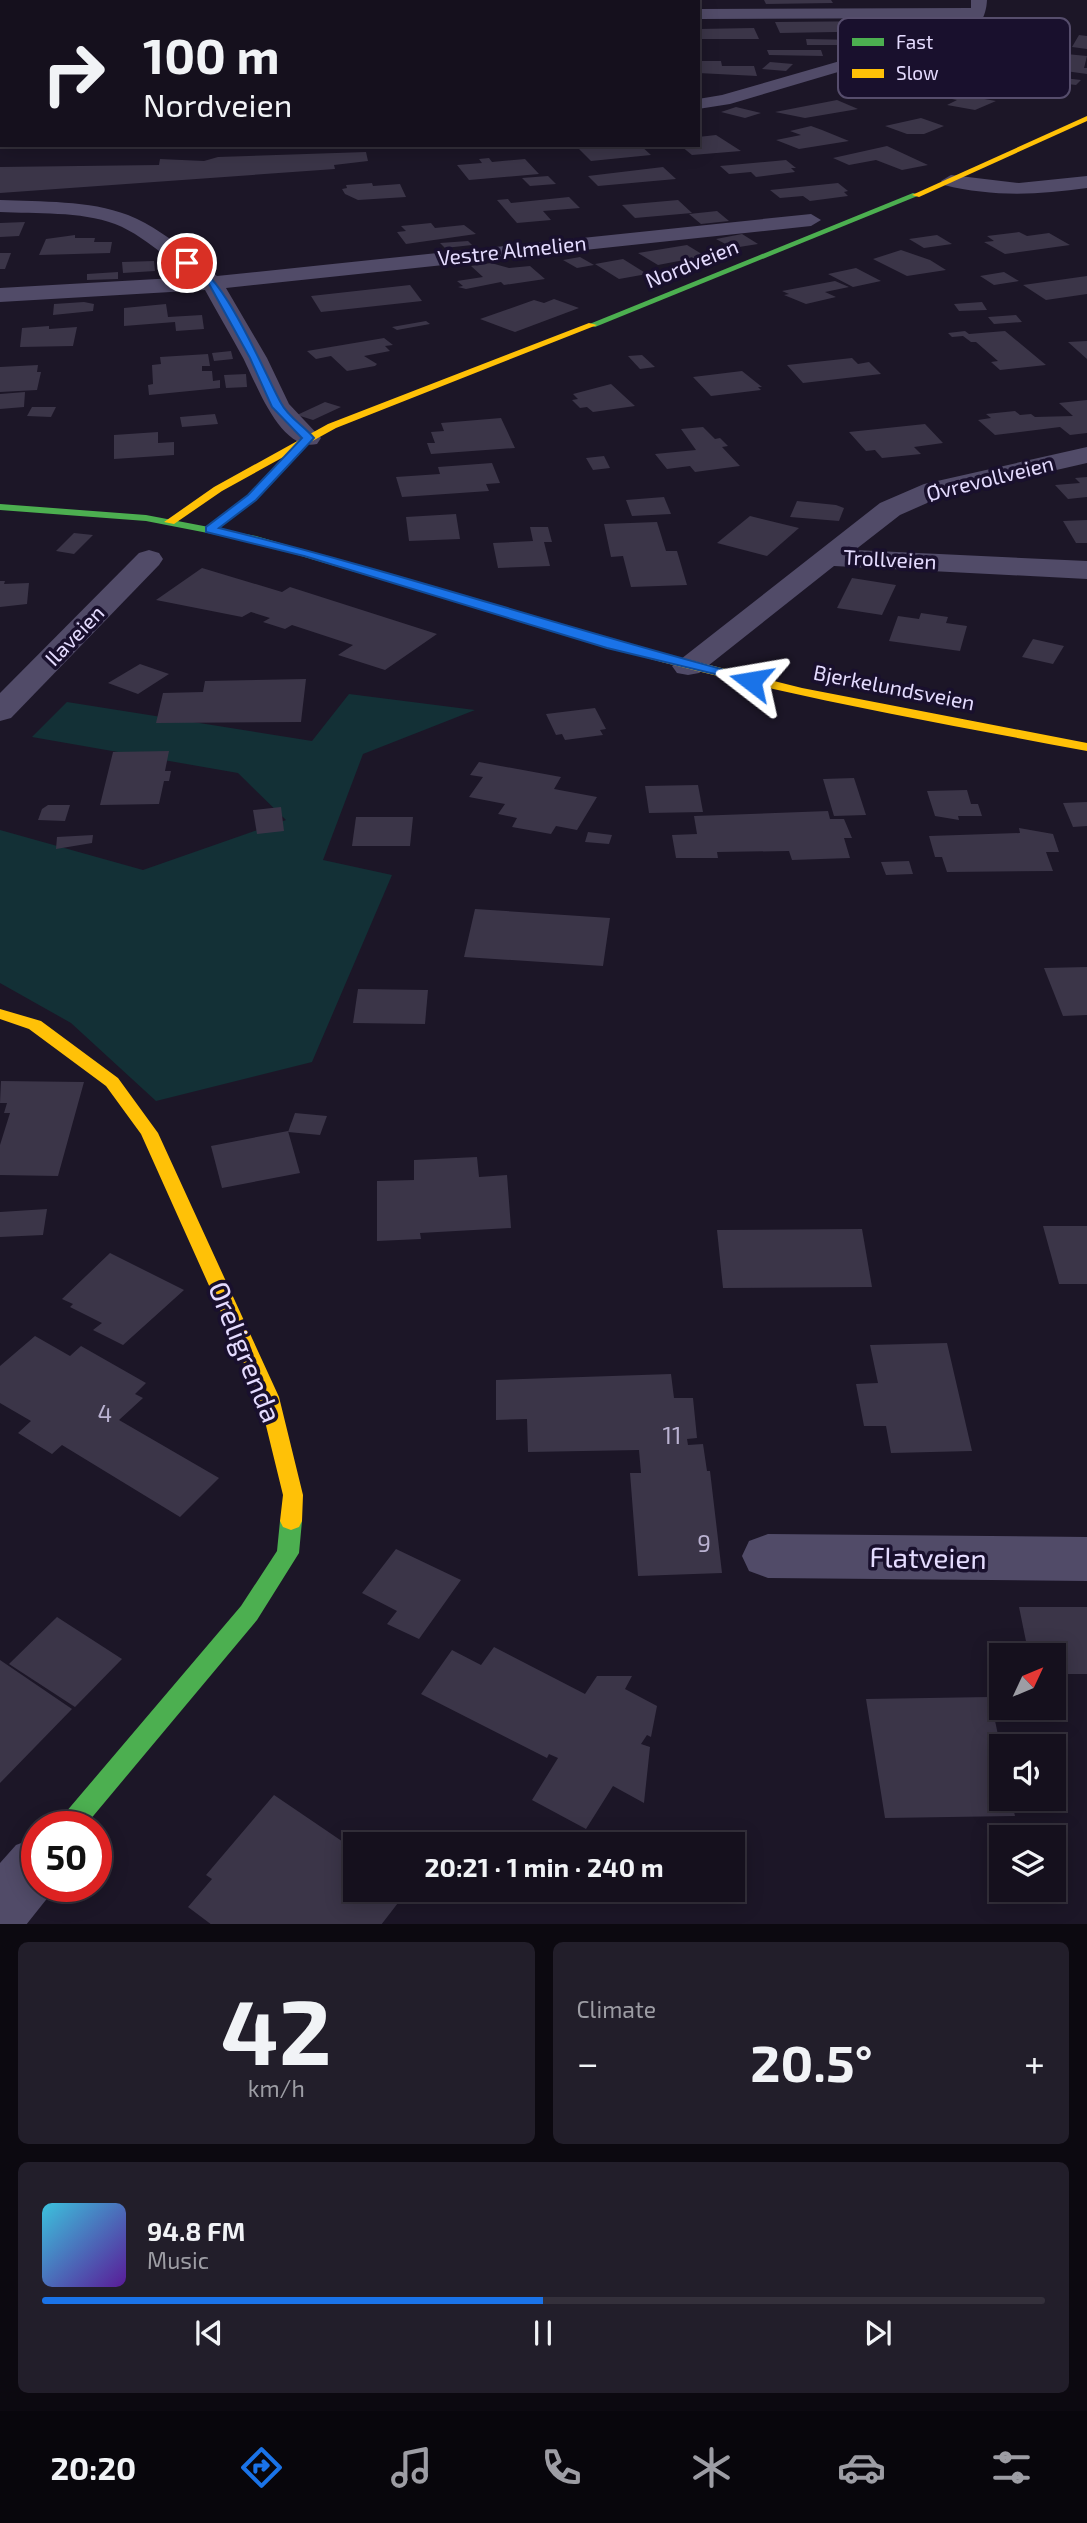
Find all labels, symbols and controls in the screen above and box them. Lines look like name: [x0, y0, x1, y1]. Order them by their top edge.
legend: [838, 18, 1070, 98]
text: 100 m: [143, 25, 280, 84]
icon: right: [28, 28, 119, 119]
text: Fast: [896, 30, 933, 53]
text: Slow: [896, 61, 939, 84]
text: Nordveien: [143, 85, 292, 123]
street label: Vestre Almelien: [436, 229, 587, 270]
pin: [157, 233, 217, 293]
street label: Nordveien: [641, 233, 742, 293]
icon: arrive: [168, 244, 206, 282]
street label: Øvrevollveien: [923, 450, 1056, 505]
street label: Trollveien: [843, 544, 937, 573]
street label: Ilaveien: [39, 600, 109, 670]
position arrow: [714, 644, 788, 718]
street label: Bjerkelundsveien: [811, 659, 977, 715]
street label: Oreligrenda: [202, 1276, 290, 1427]
house number: 4: [98, 1398, 112, 1427]
house number: 11: [662, 1420, 682, 1449]
house number: 9: [697, 1528, 711, 1557]
street label: Flatveien: [869, 1539, 987, 1575]
north arrow: [989, 1643, 1066, 1720]
map controls: [989, 1643, 1066, 1902]
button: sound: [989, 1734, 1066, 1811]
speed limit sign: 50: [21, 1811, 112, 1902]
button: layers: [989, 1825, 1066, 1902]
text: 20:21 · 1 min · 240 m: [424, 1851, 664, 1882]
text: 42: [221, 1974, 332, 2083]
text: Climate: [577, 1995, 656, 2023]
text: 20.5°: [750, 2030, 873, 2092]
text: −: [577, 2039, 599, 2085]
text: +: [1024, 2039, 1045, 2085]
text: km/h: [248, 2074, 305, 2102]
text: 94.8 FM: [147, 2215, 245, 2246]
text: Music: [147, 2246, 209, 2274]
icon: previous: [190, 2314, 228, 2352]
icon: pause: [524, 2314, 562, 2352]
icon: next: [859, 2314, 897, 2352]
icon: directions: [237, 2443, 286, 2492]
icon: music: [387, 2443, 436, 2492]
icon: phone: [537, 2443, 586, 2492]
icon: climate: [687, 2443, 736, 2492]
icon: car: [837, 2443, 886, 2492]
icon: filters: [987, 2443, 1036, 2492]
text: 20:20: [51, 2448, 136, 2486]

